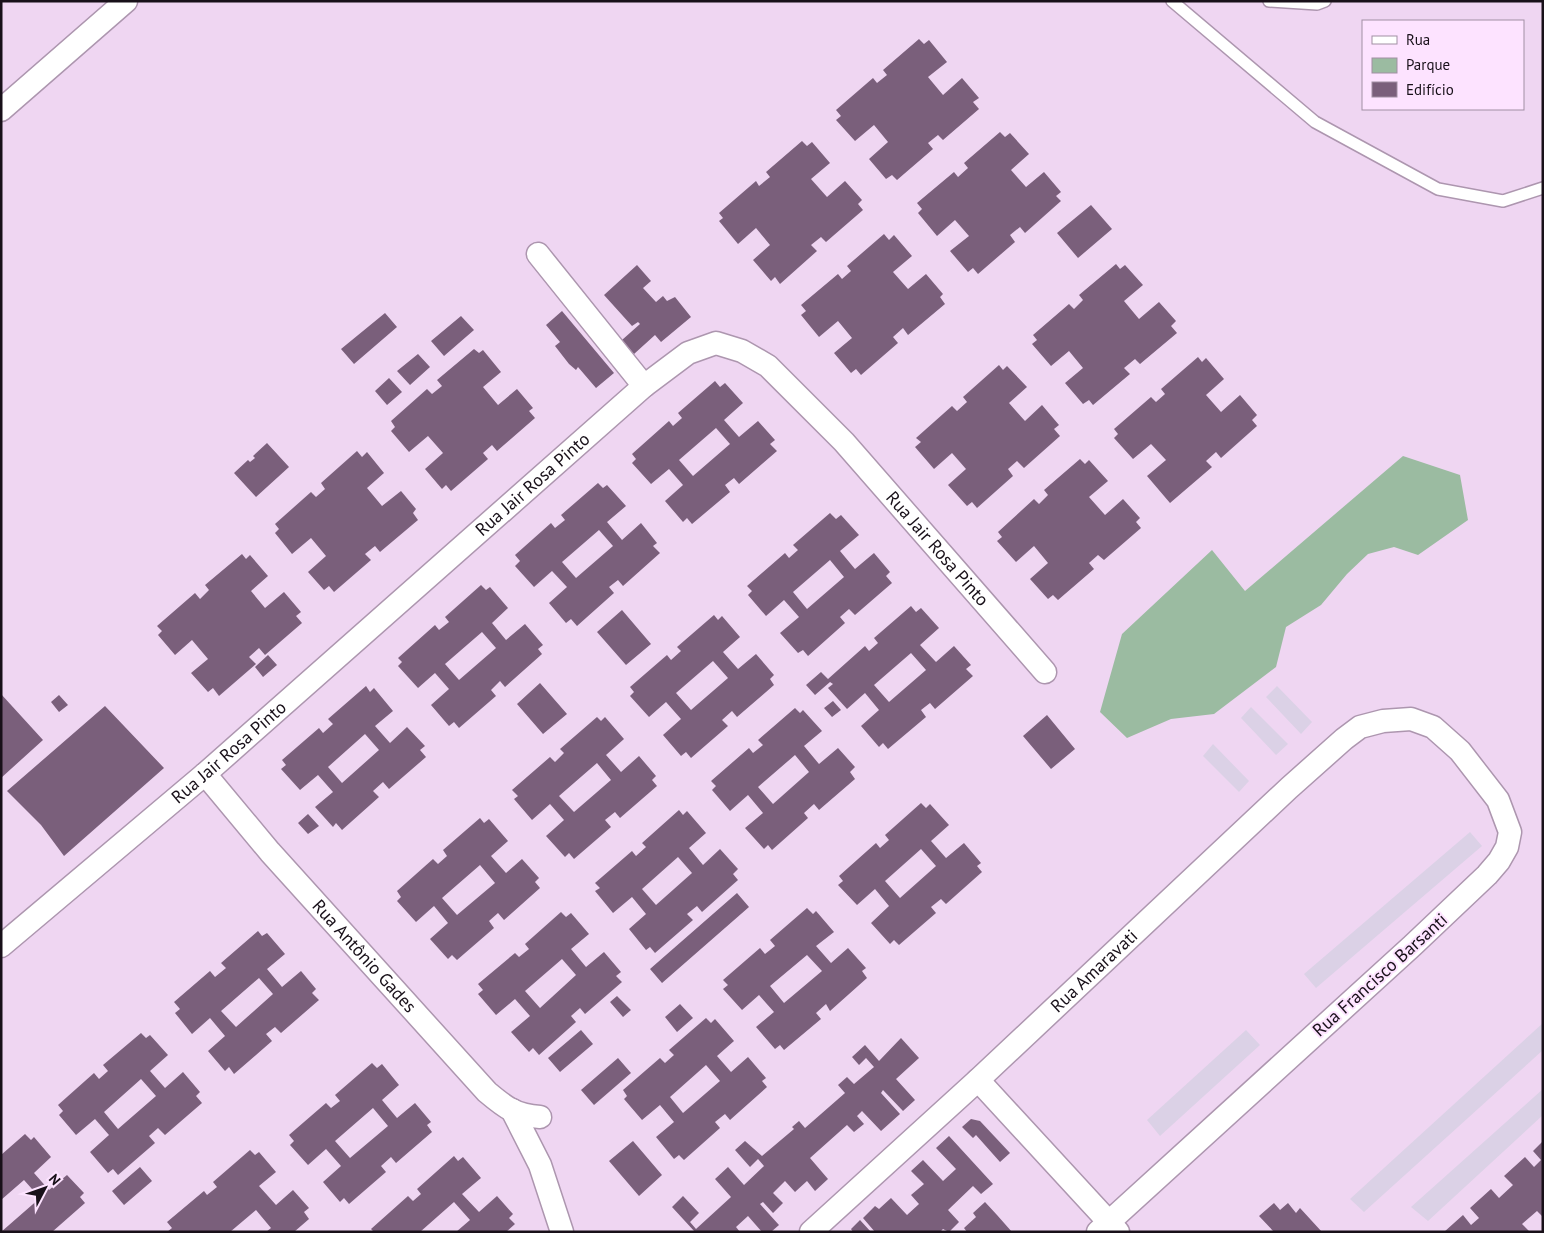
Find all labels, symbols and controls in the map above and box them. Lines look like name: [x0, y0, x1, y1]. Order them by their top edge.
legend: [1362, 20, 1524, 110]
text: Rua: [1406, 30, 1430, 49]
text: Parque: [1406, 55, 1450, 74]
text: Edifício: [1406, 80, 1454, 99]
street label: Rua Jair Rosa Pinto: [470, 427, 594, 541]
street label: Rua Jair Rosa Pinto: [881, 486, 994, 611]
street label: Rua Jair Rosa Pinto: [166, 696, 291, 808]
street label: Rua Antônio Gades: [307, 894, 422, 1017]
street label: Rua Francisco Barsanti: [1307, 908, 1452, 1041]
street label: Rua Amaravati: [1045, 924, 1142, 1017]
north arrow: [20, 1163, 70, 1213]
text: N: [45, 1170, 65, 1189]

